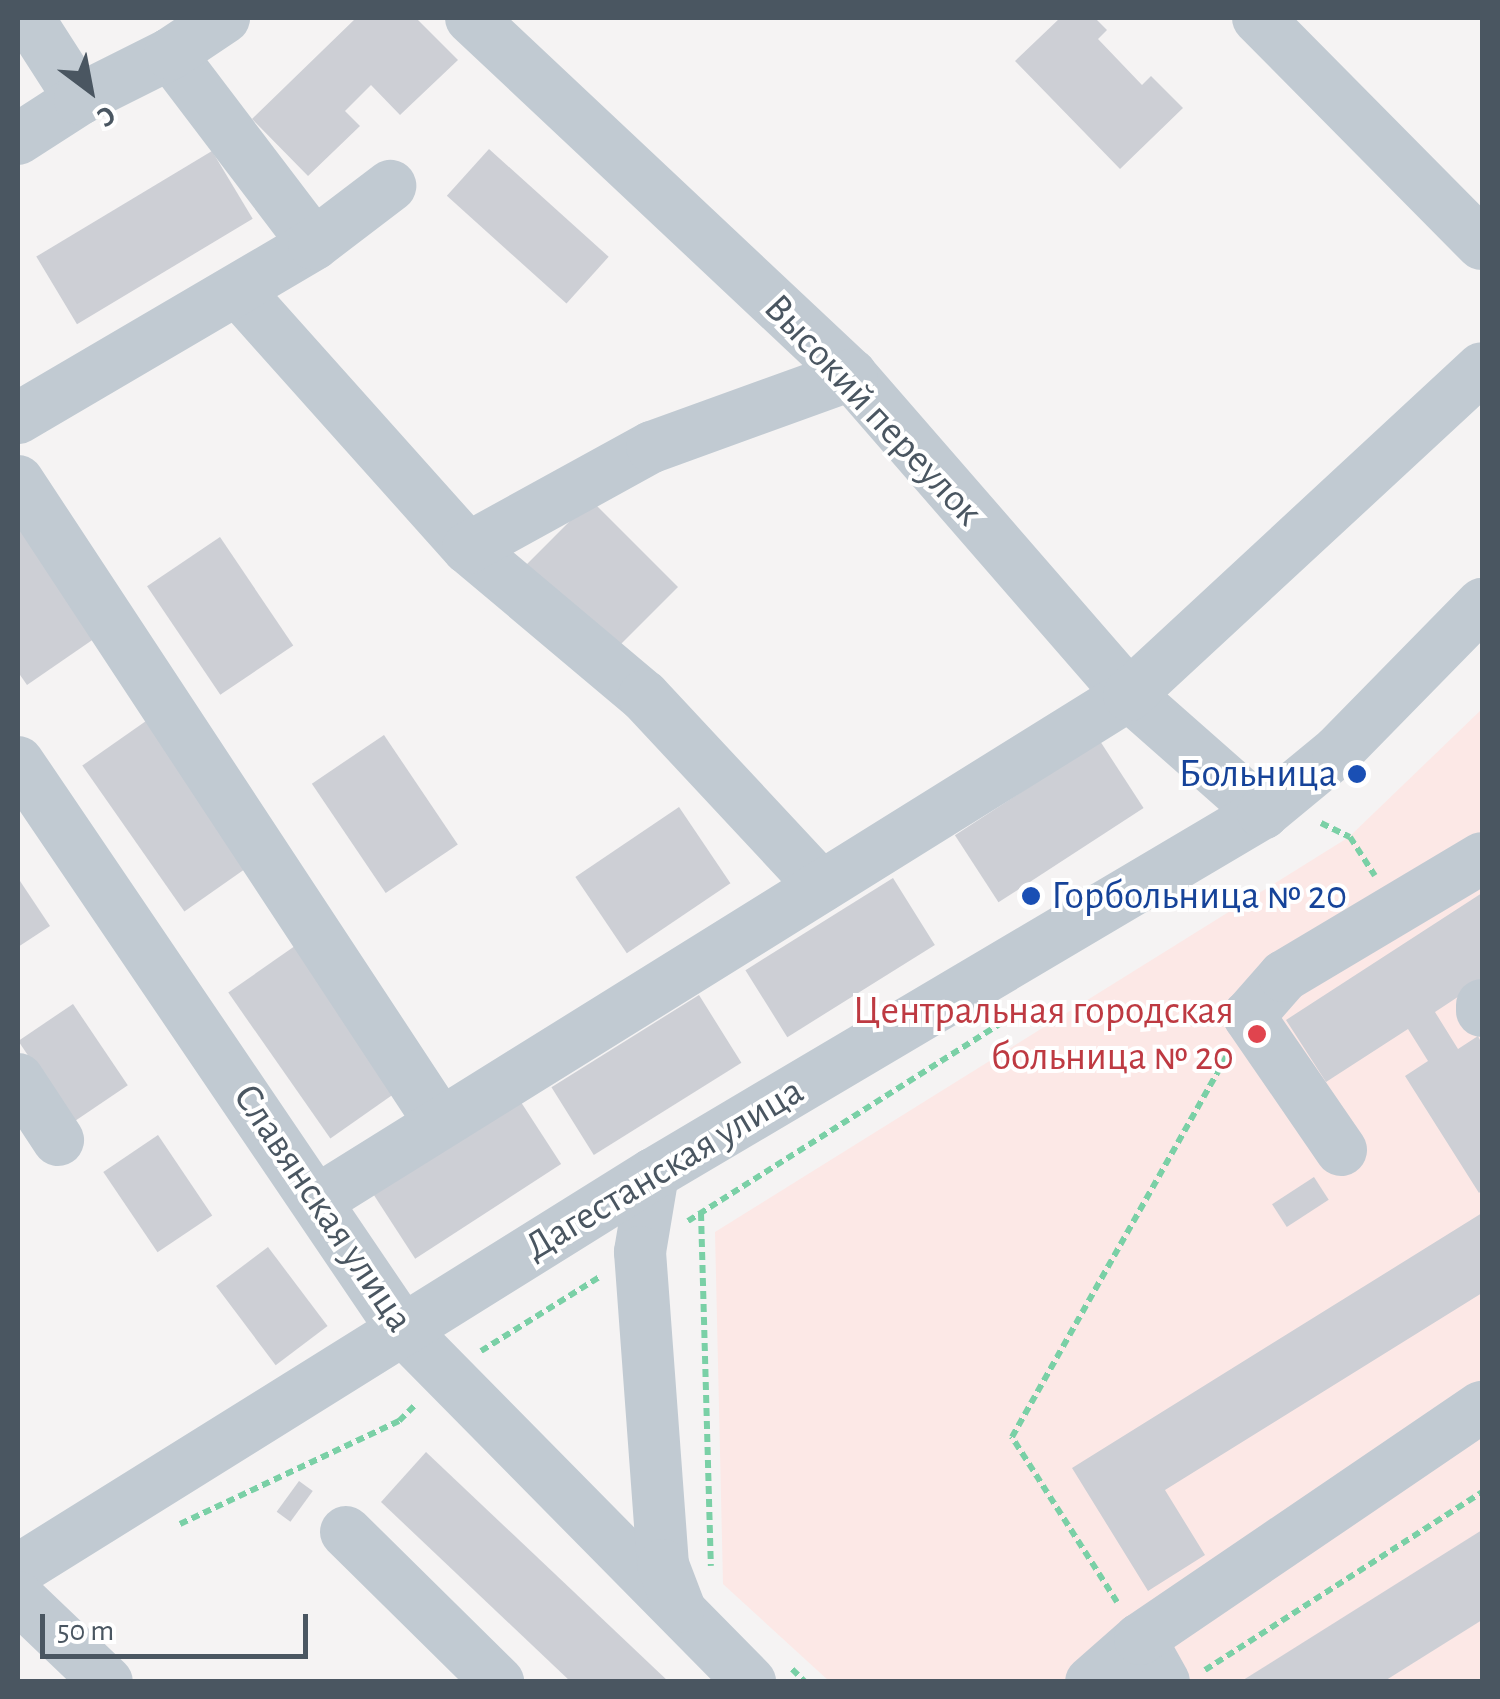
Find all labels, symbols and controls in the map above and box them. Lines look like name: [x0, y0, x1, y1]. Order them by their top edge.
north arrow: [40, 40, 140, 140]
text: С: [92, 99, 120, 131]
street label: Высокий переулок: [753, 284, 993, 536]
place label: Больница: [1179, 750, 1337, 798]
marker: Больница: [1346, 763, 1368, 785]
place label: Горбольница № 20: [1051, 872, 1347, 920]
marker: Горбольница № 20: [1020, 885, 1042, 907]
place label: Центральная городская больница № 20: [853, 987, 1234, 1081]
marker: Центральная городская больница № 20: [1244, 1021, 1270, 1047]
street label: Дагестанская улица: [516, 1067, 812, 1271]
street label: Славянская улица: [222, 1075, 424, 1341]
scale bar: [45, 1594, 312, 1656]
text: 50 m: [57, 1616, 114, 1646]

